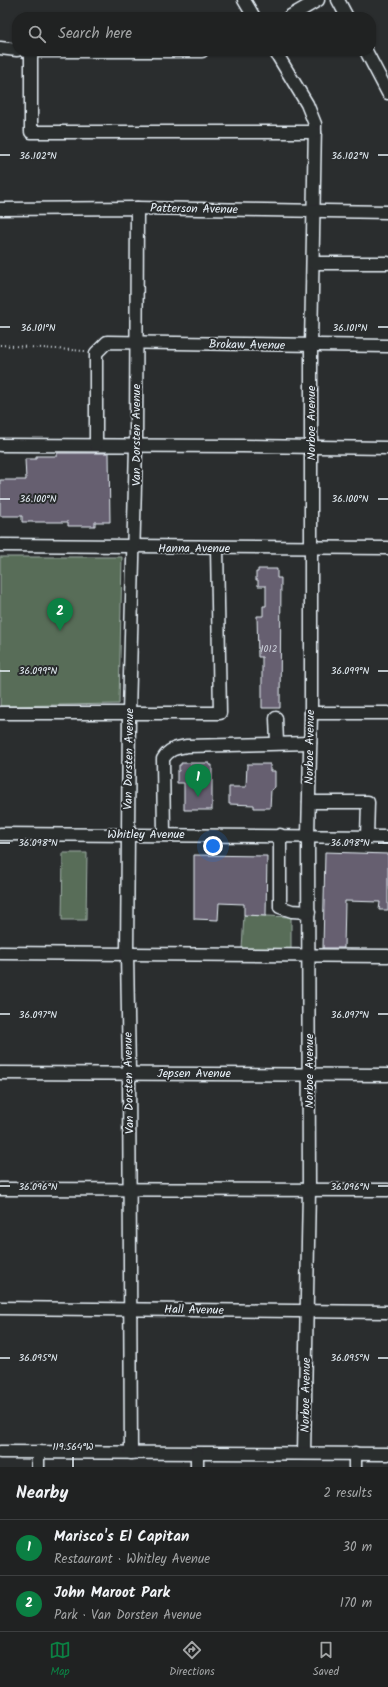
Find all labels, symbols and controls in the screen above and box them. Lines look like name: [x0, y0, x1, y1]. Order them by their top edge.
search box: [12, 12, 376, 56]
text: Search here: [58, 22, 132, 46]
icon: search: [26, 23, 48, 45]
text: 36.102°N: [19, 148, 57, 164]
text: 36.102°N: [331, 148, 369, 164]
street label: Patterson Avenue: [150, 199, 239, 219]
text: 36.101°N: [20, 320, 56, 336]
text: 36.101°N: [332, 320, 368, 336]
street label: Brokaw Avenue: [209, 335, 286, 355]
street label: Van Dorsten Avenue: [127, 383, 146, 486]
street label: Norboe Avenue: [302, 385, 321, 460]
text: 36.100°N: [20, 491, 57, 507]
text: 36.100°N: [332, 491, 369, 507]
street label: Hanna Avenue: [158, 539, 231, 558]
pin: 2: [47, 598, 73, 631]
house number: 1012: [260, 641, 278, 657]
text: 36.099°N: [19, 663, 58, 679]
text: 36.099°N: [331, 663, 370, 679]
street label: Van Dorsten Avenue: [119, 707, 139, 810]
street label: Norboe Avenue: [300, 709, 320, 785]
pin: 1: [185, 764, 211, 797]
street label: Whitley Avenue: [107, 825, 185, 844]
text: 36.098°N: [18, 835, 58, 851]
text: 36.098°N: [330, 835, 370, 851]
your location: [203, 836, 223, 856]
text: 36.097°N: [19, 1007, 57, 1023]
text: 36.097°N: [331, 1007, 369, 1023]
street label: Van Dorsten Avenue: [119, 1031, 139, 1134]
street label: Norboe Avenue: [300, 1033, 319, 1108]
street label: Jepsen Avenue: [157, 1064, 231, 1083]
text: 36.096°N: [18, 1179, 58, 1195]
text: 36.096°N: [330, 1179, 370, 1195]
street label: Hall Avenue: [164, 1300, 225, 1320]
text: 36.095°N: [18, 1350, 58, 1366]
text: 36.095°N: [330, 1350, 370, 1366]
street label: Norboe Avenue: [296, 1357, 316, 1433]
text: 119.564°W: [52, 1439, 94, 1455]
text: Nearby: [16, 1480, 68, 1507]
text: 2 results: [324, 1483, 372, 1504]
text: Marisco's El Capitan: [54, 1525, 189, 1549]
text: 1: [27, 1537, 31, 1558]
text: 30 m: [343, 1537, 372, 1558]
text: Restaurant · Whitley Avenue: [54, 1549, 210, 1570]
text: John Maroot Park: [54, 1581, 170, 1605]
text: 2: [25, 1593, 33, 1614]
text: 170 m: [340, 1593, 372, 1614]
text: Park · Van Dorsten Avenue: [54, 1605, 202, 1626]
tab: Map: [49, 1639, 71, 1681]
tab: Directions: [169, 1639, 215, 1681]
tab: Saved: [313, 1639, 339, 1681]

